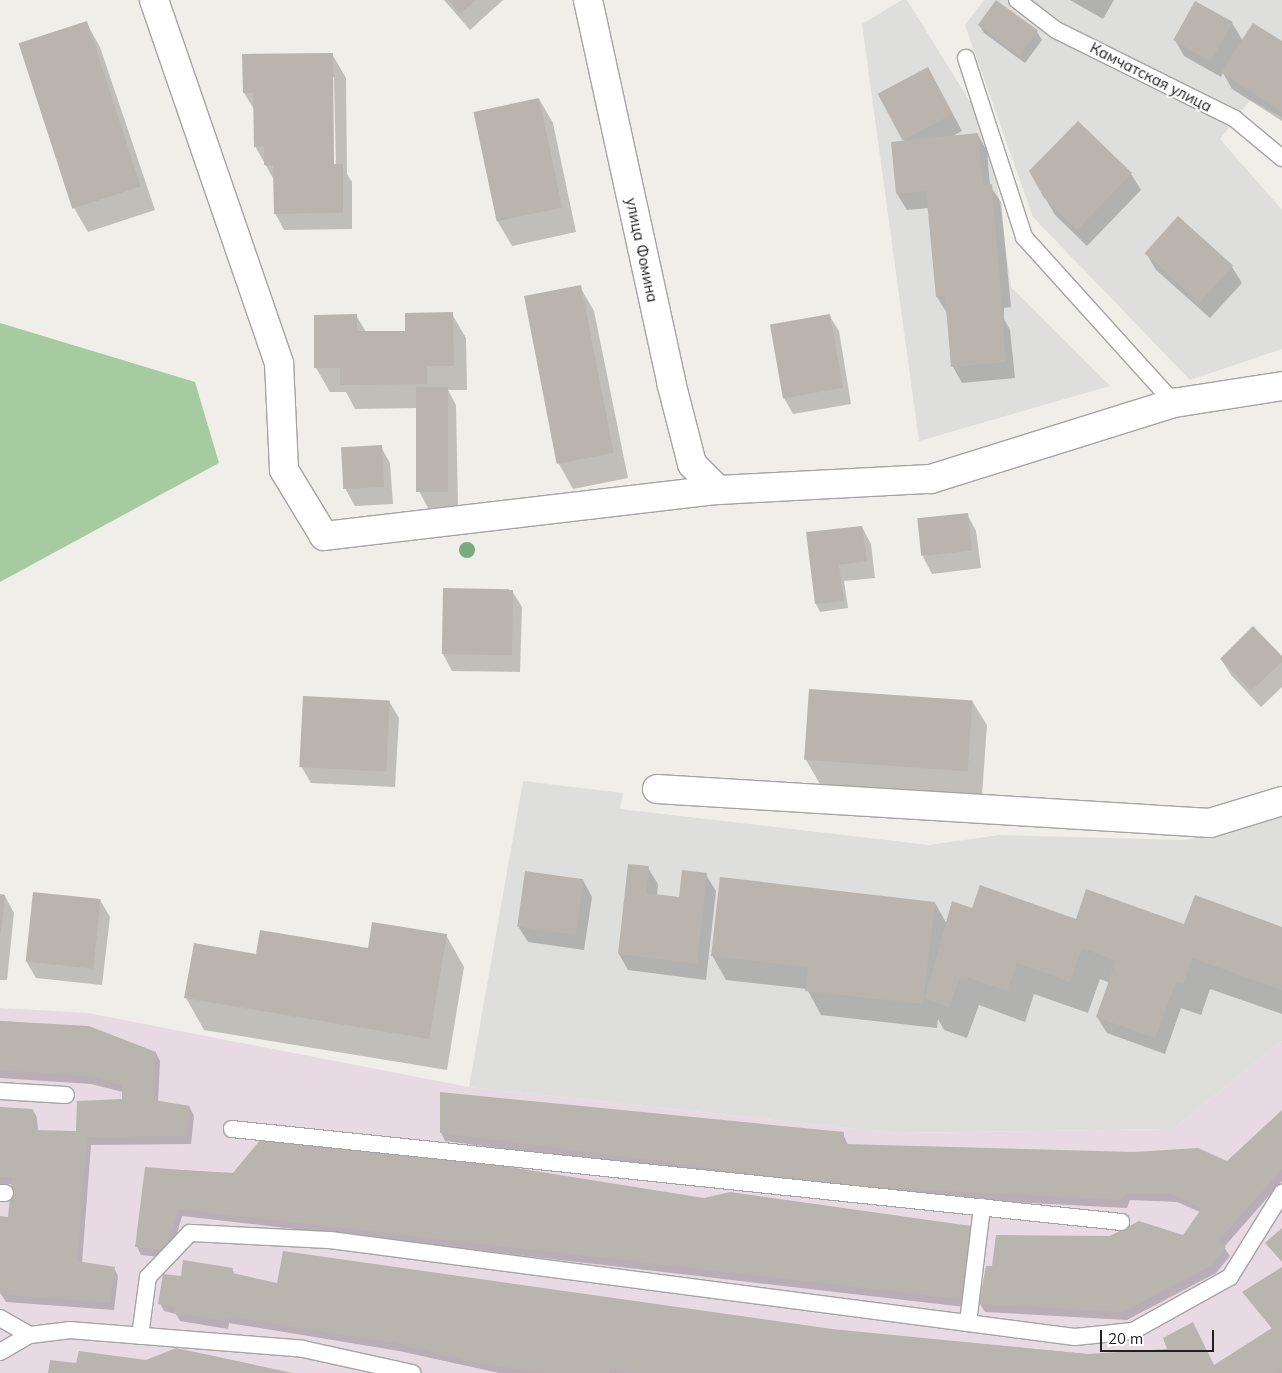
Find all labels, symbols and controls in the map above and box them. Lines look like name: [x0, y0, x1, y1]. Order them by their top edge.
street label: Камчатская улица: [1087, 39, 1215, 115]
street label: улица Фомина: [622, 196, 662, 304]
scale bar: [1102, 1320, 1216, 1352]
text: 20 m: [1108, 1329, 1143, 1348]

